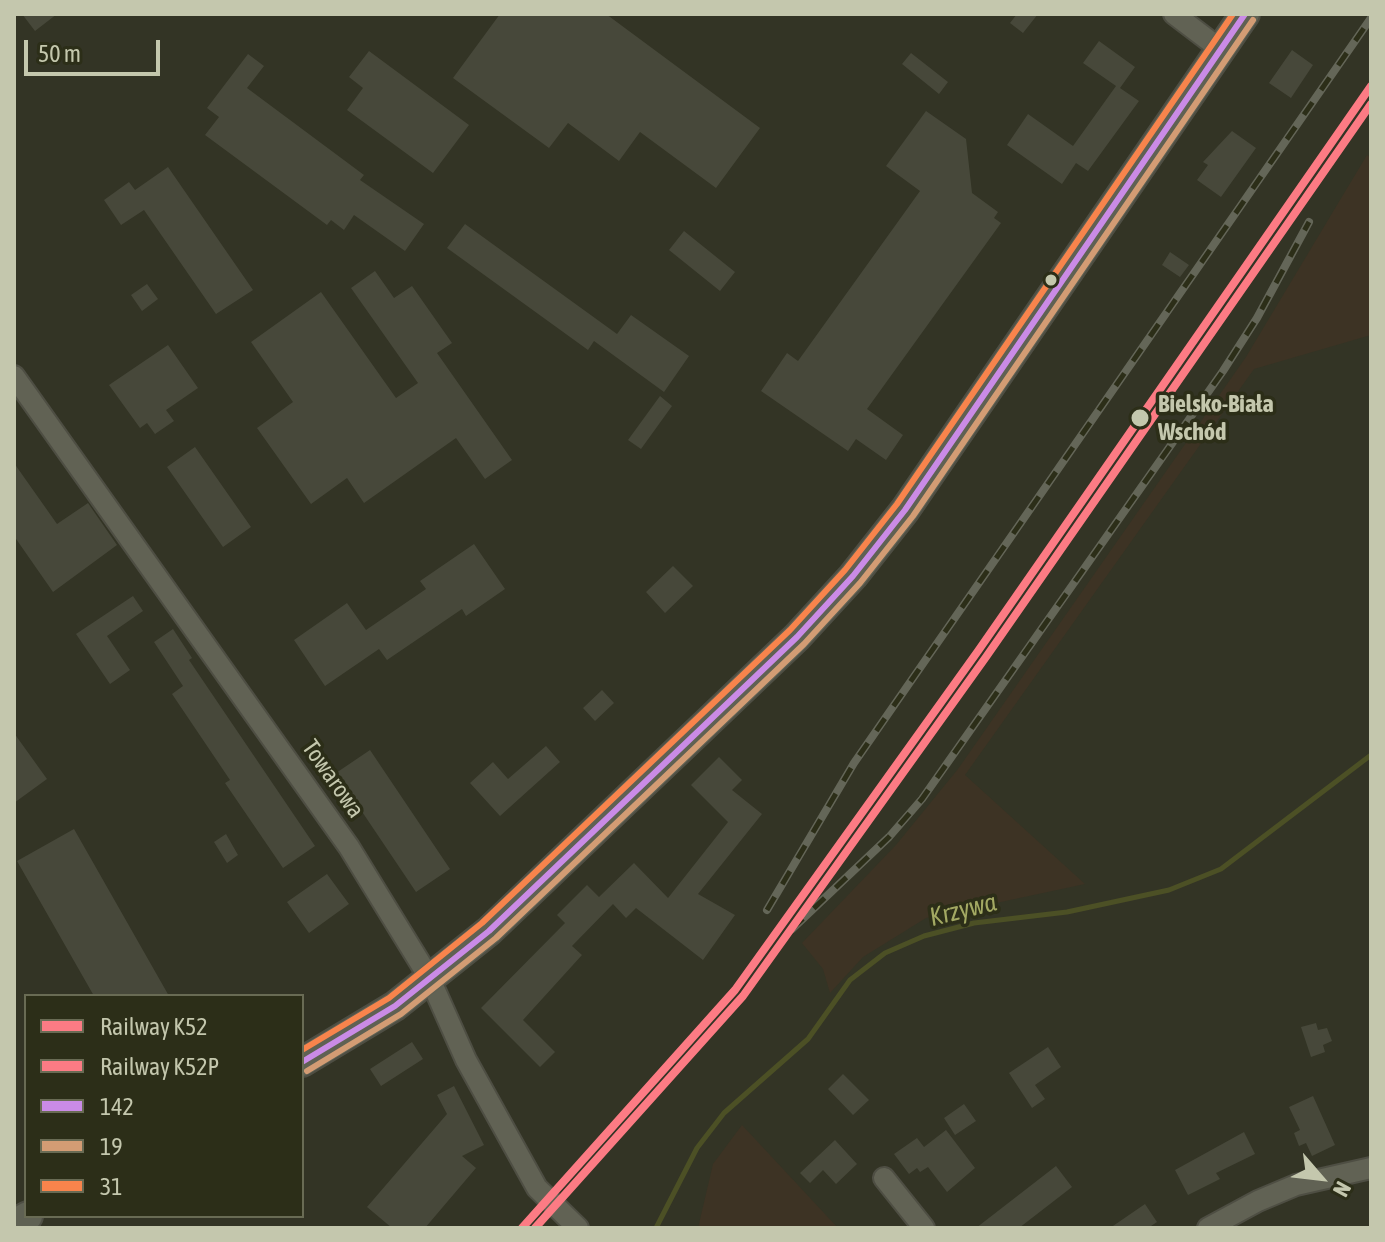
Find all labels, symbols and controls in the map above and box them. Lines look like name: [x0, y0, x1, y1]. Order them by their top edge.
scale bar: [28, 24, 164, 74]
text: 50 m: [38, 40, 81, 67]
unlabelled marker: [1043, 272, 1059, 288]
place label: Bielsko-Biała Wschód: [1158, 390, 1274, 446]
marker: Bielsko-Biała Wschód: [1129, 407, 1151, 429]
street label: Towarowa: [296, 734, 370, 824]
water label: Krzywa: [926, 887, 1000, 933]
legend: [24, 994, 304, 1218]
text: Railway K52: [100, 1013, 208, 1040]
text: Railway K52P: [100, 1053, 219, 1080]
text: 142: [100, 1093, 134, 1120]
text: 19: [100, 1133, 123, 1160]
north arrow: [1281, 1138, 1361, 1218]
text: 31: [100, 1173, 123, 1200]
text: N: [1328, 1177, 1357, 1201]

